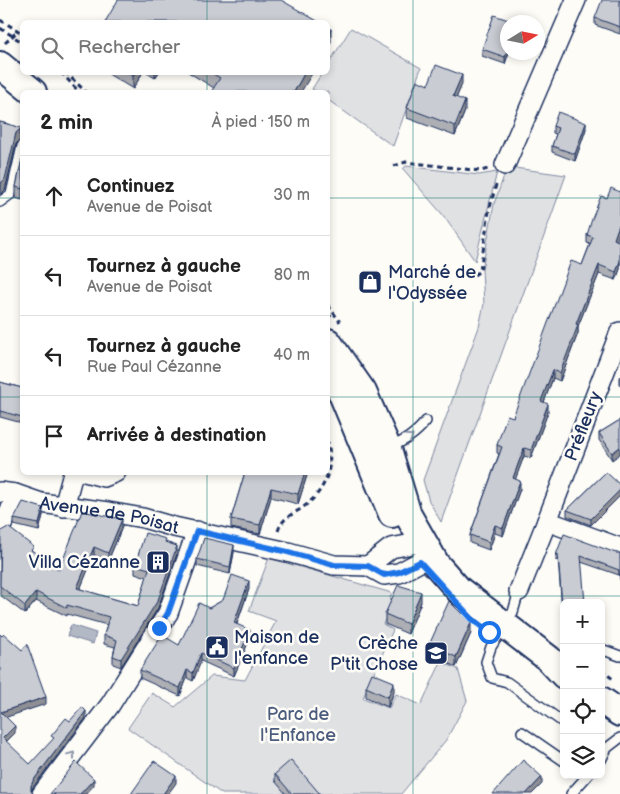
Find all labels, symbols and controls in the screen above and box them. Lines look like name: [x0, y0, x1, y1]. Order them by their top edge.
north arrow: [500, 15, 545, 60]
search box: [20, 20, 330, 75]
icon: search: [38, 34, 66, 62]
text: Rechercher: [78, 36, 180, 59]
text: 2 min: [40, 110, 93, 135]
text: À pied · 150 m: [211, 113, 310, 132]
text: Continuez: [87, 175, 174, 198]
icon: ahead: [40, 182, 68, 210]
text: 30 m: [273, 186, 310, 205]
text: Avenue de Poisat: [87, 198, 212, 217]
text: Tournez à gauche: [87, 255, 241, 278]
icon: left: [40, 262, 68, 290]
place label: Marché de l'Odyssée: [388, 262, 476, 304]
text: 80 m: [274, 266, 310, 285]
shop icon: Marché de l'Odyssée: [357, 269, 383, 295]
text: Avenue de Poisat: [87, 278, 212, 297]
text: Tournez à gauche: [87, 335, 241, 358]
icon: left: [40, 342, 68, 370]
text: 40 m: [273, 346, 310, 365]
text: Rue Paul Cézanne: [87, 358, 221, 377]
street label: Préfleury: [561, 388, 607, 464]
icon: arrive: [40, 422, 68, 450]
text: Arrivée à destination: [87, 424, 266, 447]
one-way arrow: [404, 434, 413, 443]
street label: Avenue de Poisat: [38, 493, 181, 539]
building icon: Villa Cézanne: [145, 549, 171, 575]
place label: Villa Cézanne: [29, 552, 140, 573]
map controls: [560, 599, 605, 779]
button: +: [560, 599, 605, 644]
route end: [148, 617, 171, 640]
route start: [478, 621, 501, 644]
place label: Maison de l'enfance: [234, 627, 319, 669]
place label: Crèche P'tit Chose: [330, 633, 418, 675]
public building icon: Maison de l'enfance: [204, 634, 230, 660]
school or university icon: Crèche P'tit Chose: [423, 640, 449, 666]
button: −: [560, 644, 605, 689]
button: locate: [560, 689, 605, 734]
park label: Parc de l'Enfance: [260, 704, 336, 746]
button: layers: [560, 734, 605, 779]
one-way arrow: [66, 752, 74, 761]

